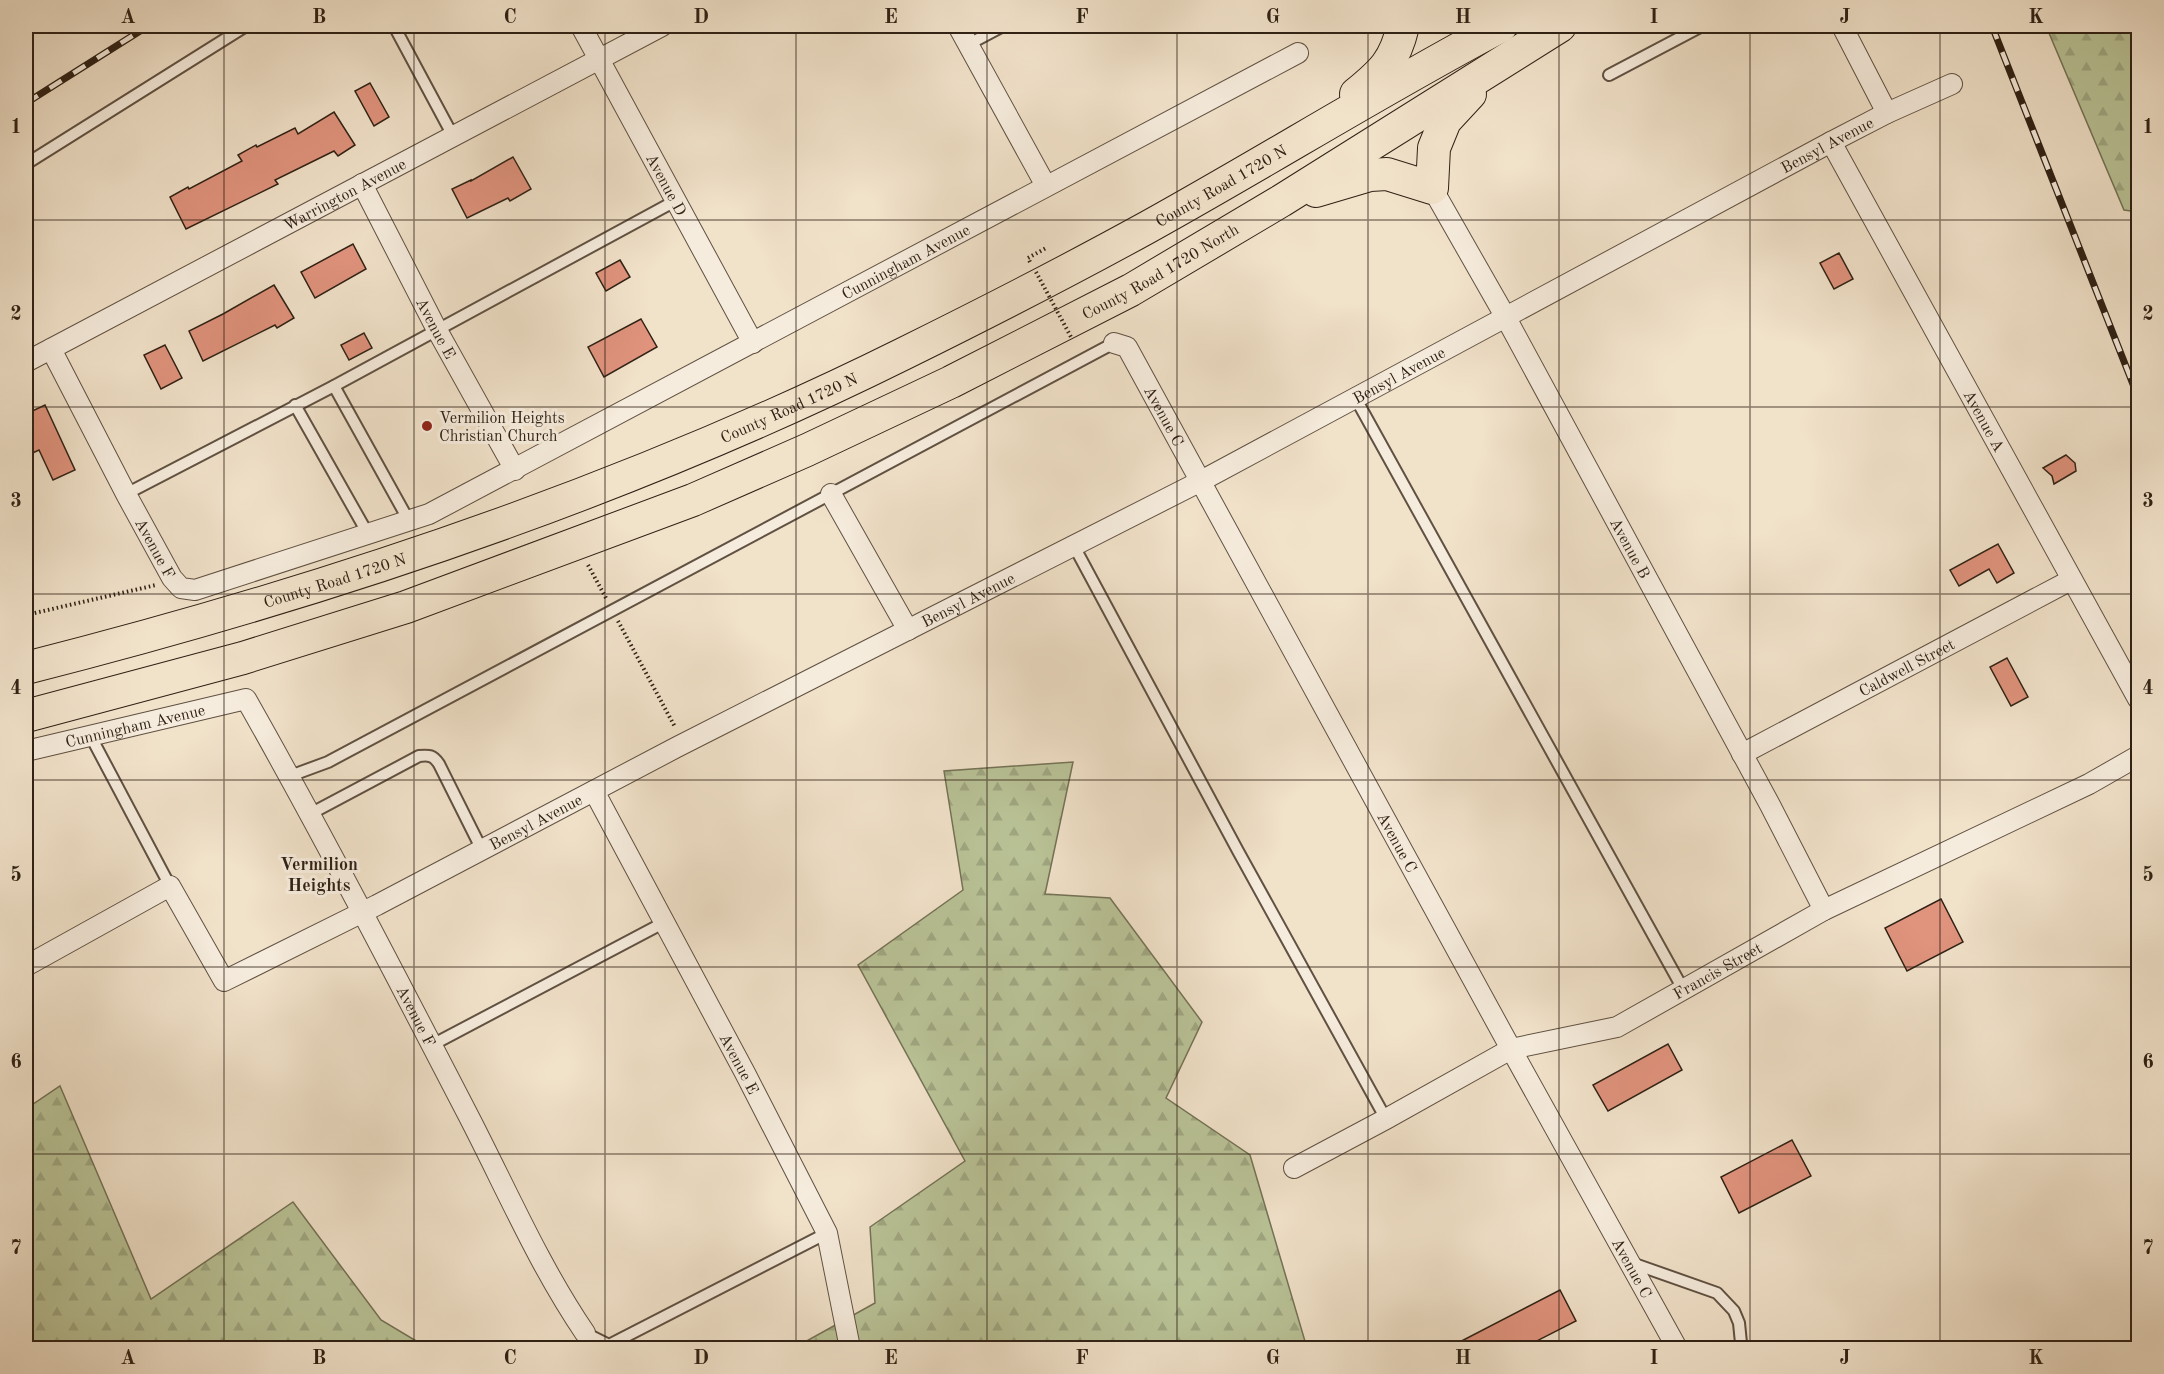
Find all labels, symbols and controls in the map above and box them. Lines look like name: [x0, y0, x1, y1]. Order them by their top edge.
text: A: [120, 8, 136, 28]
text: B: [312, 8, 326, 28]
text: C: [503, 8, 517, 28]
text: D: [693, 8, 709, 28]
text: E: [884, 8, 898, 28]
text: F: [1075, 8, 1089, 28]
text: G: [1266, 8, 1280, 28]
text: H: [1455, 8, 1471, 28]
text: I: [1650, 8, 1658, 28]
text: J: [1840, 8, 1851, 28]
text: K: [2028, 8, 2044, 28]
street label: Bensyl Avenue: [1779, 115, 1877, 177]
text: 1: [10, 118, 22, 138]
text: 1: [2142, 118, 2154, 138]
street label: County Road 1720 N: [1153, 143, 1290, 231]
street label: Avenue D: [642, 152, 688, 219]
street label: Warrington Avenue: [281, 157, 409, 234]
street label: Cunningham Avenue: [840, 222, 973, 304]
street label: County Road 1720 North: [1080, 222, 1242, 324]
street label: Avenue E: [412, 296, 457, 362]
text: 2: [10, 305, 22, 325]
text: 2: [2142, 305, 2154, 325]
street label: Bensyl Avenue: [1351, 345, 1448, 408]
street label: County Road 1720 N: [719, 371, 861, 447]
street label: Avenue C: [1140, 384, 1186, 450]
street label: Avenue A: [1959, 388, 2006, 455]
place label: Vermilion Heights Christian Church: [439, 411, 565, 445]
marker: Vermilion Heights Christian Church: [420, 419, 434, 433]
text: 3: [10, 492, 22, 512]
text: 3: [2142, 492, 2154, 512]
street label: Avenue F: [131, 516, 177, 582]
street label: Avenue B: [1606, 516, 1652, 582]
street label: County Road 1720 N: [262, 552, 409, 612]
street label: Bensyl Avenue: [920, 571, 1018, 631]
street label: Caldwell Street: [1857, 637, 1958, 701]
text: 4: [10, 679, 22, 699]
text: 4: [2142, 679, 2154, 699]
street label: Cunningham Avenue: [64, 703, 207, 751]
street label: Bensyl Avenue: [488, 792, 585, 854]
street label: Avenue C: [1373, 810, 1419, 876]
district label: Vermilion Heights: [280, 856, 358, 895]
text: 5: [10, 865, 22, 886]
text: 5: [2142, 865, 2154, 886]
street label: Francis Street: [1671, 940, 1766, 1003]
street label: Avenue F: [392, 984, 437, 1050]
street label: Avenue E: [715, 1031, 761, 1097]
text: 6: [10, 1053, 22, 1073]
text: 6: [2142, 1053, 2154, 1073]
street label: Avenue C: [1608, 1236, 1654, 1302]
text: 7: [10, 1239, 22, 1259]
text: 7: [2142, 1239, 2154, 1259]
text: A: [120, 1349, 136, 1369]
text: B: [312, 1349, 326, 1369]
text: C: [503, 1349, 517, 1369]
text: D: [693, 1349, 709, 1369]
text: E: [884, 1349, 898, 1369]
text: F: [1075, 1349, 1089, 1369]
text: G: [1266, 1349, 1280, 1369]
text: H: [1455, 1349, 1471, 1369]
text: I: [1650, 1349, 1658, 1369]
text: J: [1840, 1349, 1851, 1369]
text: K: [2028, 1349, 2044, 1369]

